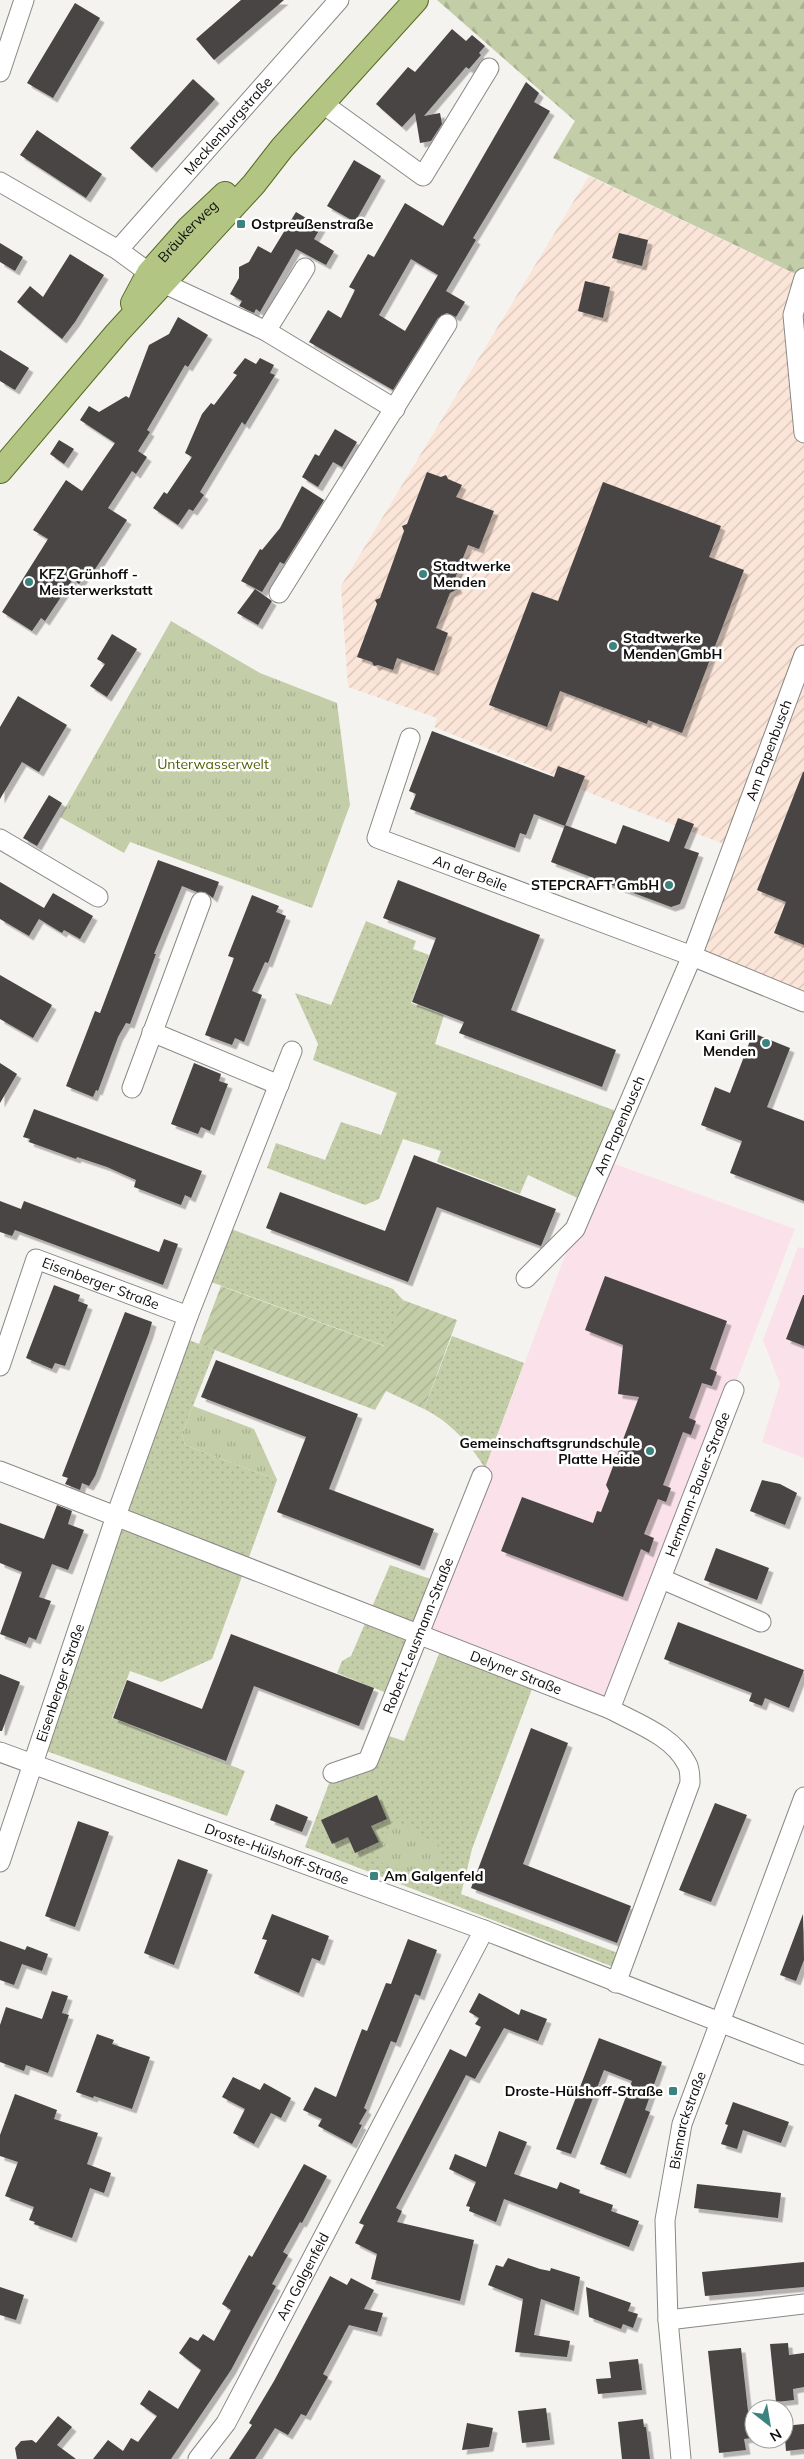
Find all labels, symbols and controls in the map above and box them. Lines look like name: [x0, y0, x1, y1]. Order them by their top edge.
street label: Mecklenburgstraße: [180, 73, 276, 178]
street label: Bräukerweg: [154, 196, 222, 266]
place label: Ostpreußenstraße: [251, 215, 374, 233]
marker: Ostpreußenstraße: [235, 218, 247, 230]
place label: Stadtwerke Menden: [433, 557, 511, 591]
place label: KFZ Grünhoff - Meisterwerkstatt: [39, 565, 153, 599]
marker: Stadtwerke Menden: [417, 568, 429, 580]
marker: KFZ Grünhoff - Meisterwerkstatt: [23, 576, 35, 588]
place label: Stadtwerke Menden GmbH: [623, 629, 722, 663]
marker: Stadtwerke Menden GmbH: [607, 640, 619, 652]
street label: Am Papenbusch: [742, 697, 796, 803]
park label: Unterwasserwelt: [157, 755, 269, 773]
street label: An der Beile: [430, 851, 510, 895]
place label: STEPCRAFT GmbH: [531, 876, 659, 894]
marker: STEPCRAFT GmbH: [663, 879, 675, 891]
place label: Kani Grill Menden: [695, 1026, 756, 1060]
marker: Kani Grill Menden: [760, 1037, 772, 1049]
street label: Am Papenbusch: [590, 1073, 649, 1178]
street label: Eisenberger Straße: [40, 1253, 162, 1313]
street label: Hermann-Bauer-Straße: [661, 1409, 734, 1560]
place label: Gemeinschaftsgrundschule Platte Heide: [459, 1434, 640, 1468]
marker: Gemeinschaftsgrundschule Platte Heide: [644, 1445, 656, 1457]
street label: Robert-Leusmann-Straße: [379, 1555, 457, 1716]
street label: Eisenberger Straße: [32, 1621, 88, 1744]
street label: Delyner Straße: [468, 1646, 565, 1698]
street label: Droste-Hülshoff-Straße: [202, 1819, 352, 1889]
place label: Am Galgenfeld: [384, 1867, 483, 1885]
marker: Am Galgenfeld: [368, 1870, 380, 1882]
street label: Bismarckstraße: [665, 2069, 710, 2171]
place label: Droste-Hülshoff-Straße: [505, 2082, 663, 2100]
marker: Droste-Hülshoff-Straße: [667, 2085, 679, 2097]
street label: Am Galgenfeld: [272, 2230, 333, 2323]
north arrow: [744, 2399, 794, 2449]
text: N: [767, 2425, 785, 2446]

